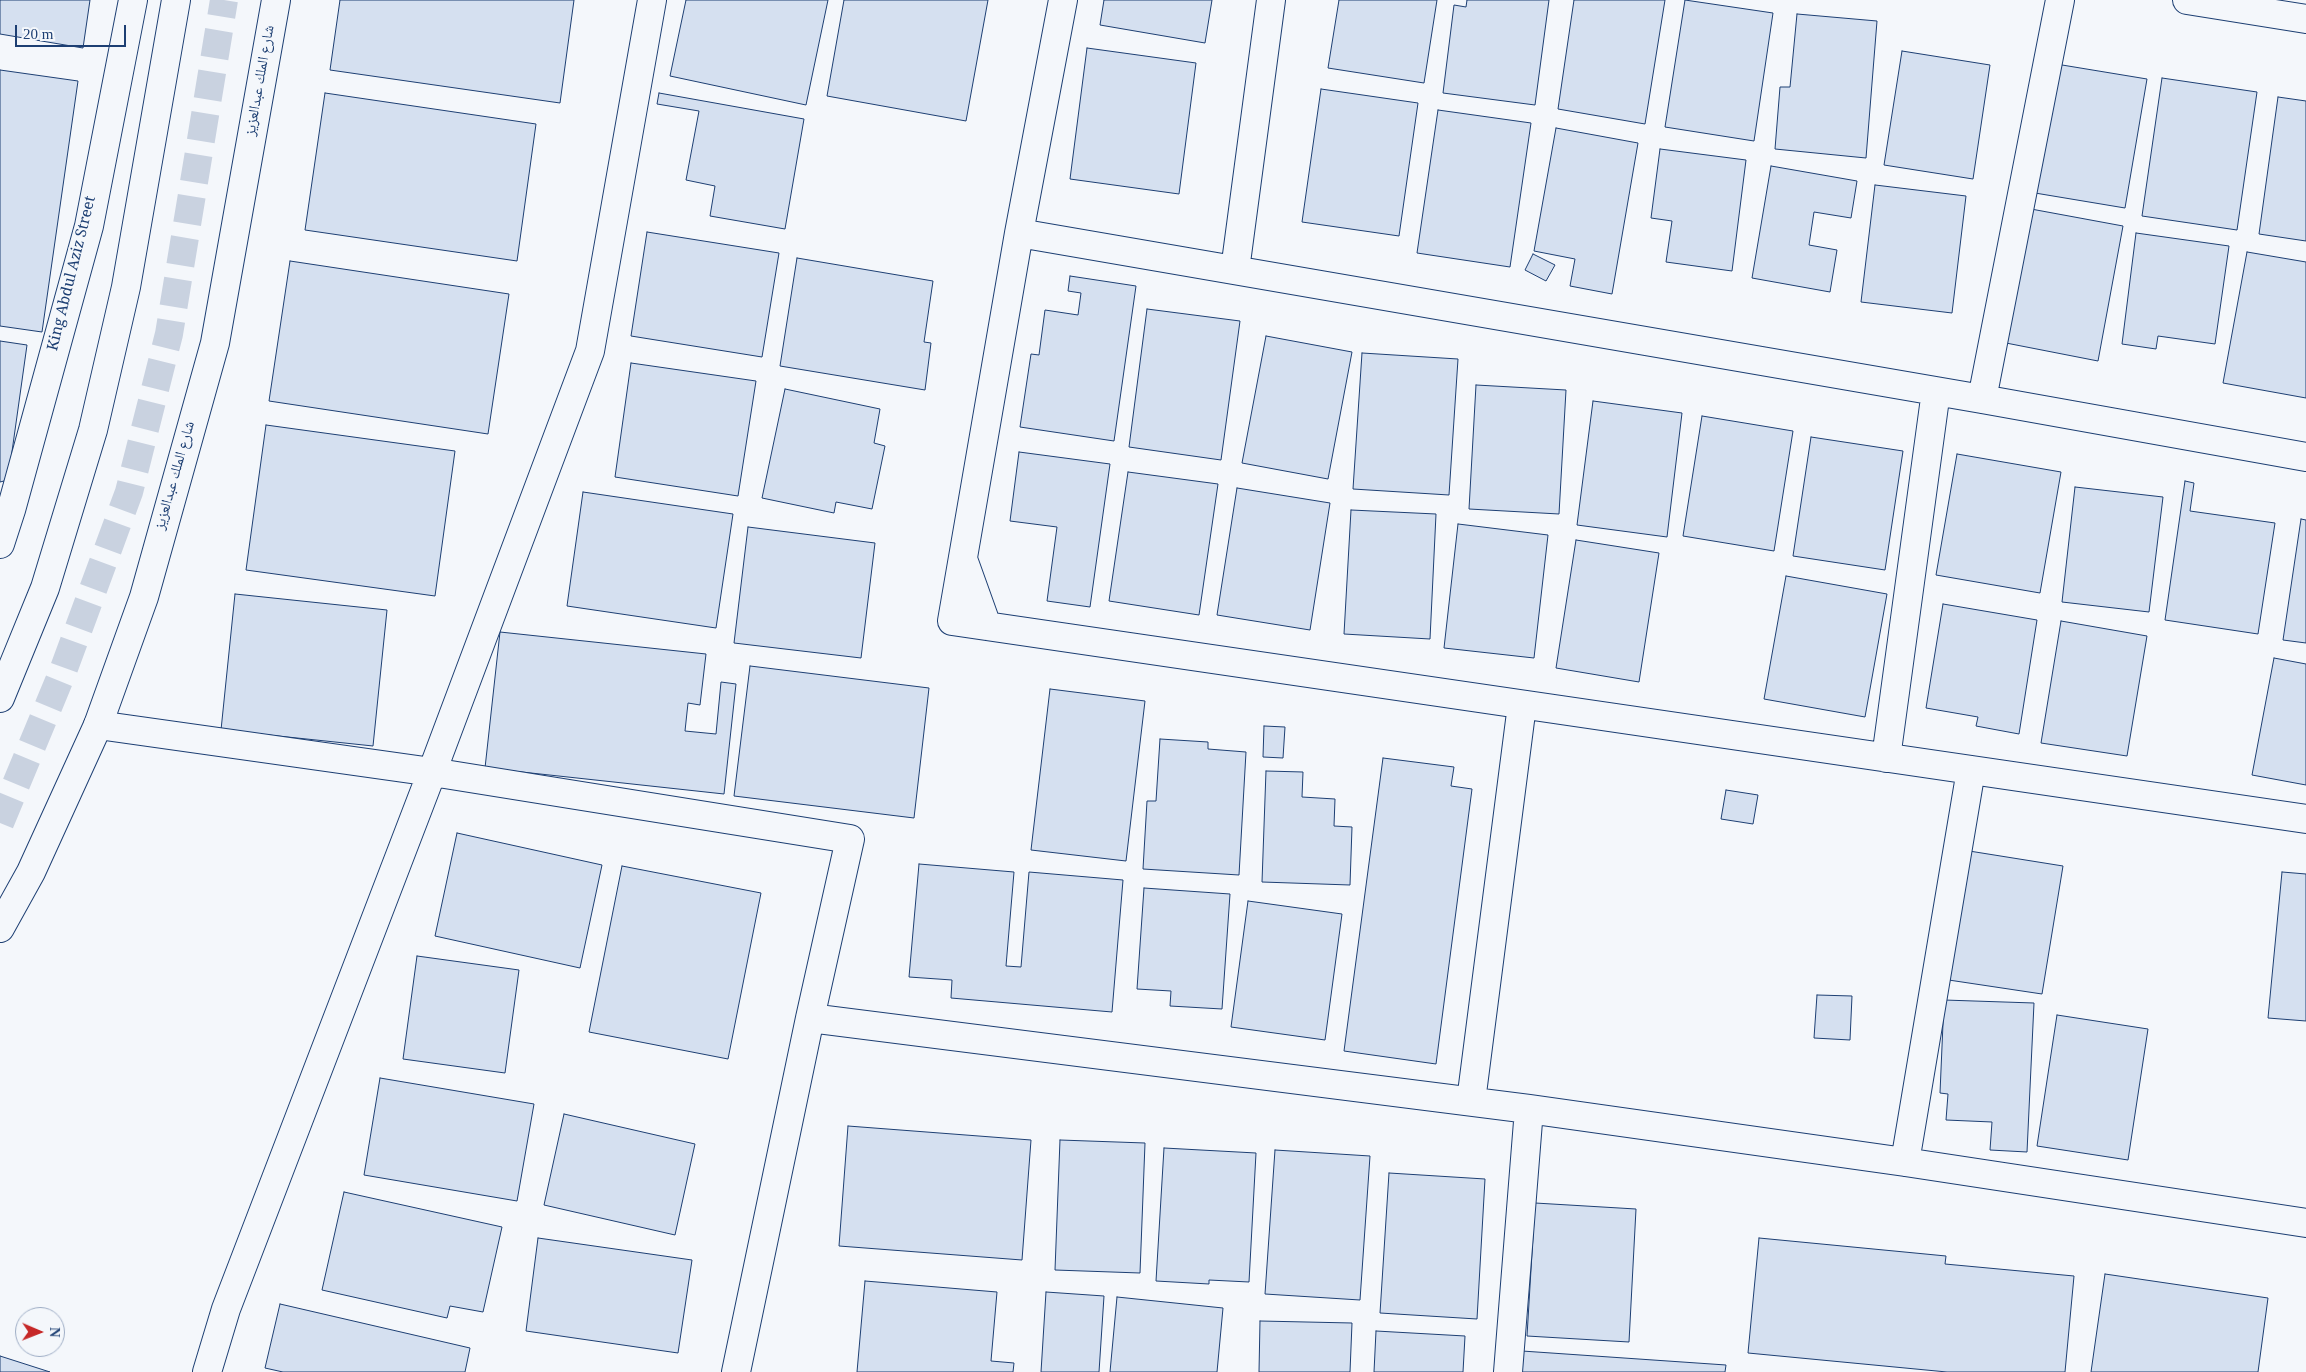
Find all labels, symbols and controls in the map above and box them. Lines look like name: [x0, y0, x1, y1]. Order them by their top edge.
scale bar: [18, 15, 129, 47]
street label: شارع الملك عبدالعزيز: [243, 24, 281, 138]
text: 20 m: [23, 26, 53, 42]
street label: King Abdul Aziz Street: [46, 195, 102, 353]
street label: شارع الملك عبدالعزيز: [153, 420, 201, 532]
north arrow: [15, 1307, 65, 1357]
text: N: [47, 1327, 62, 1337]

